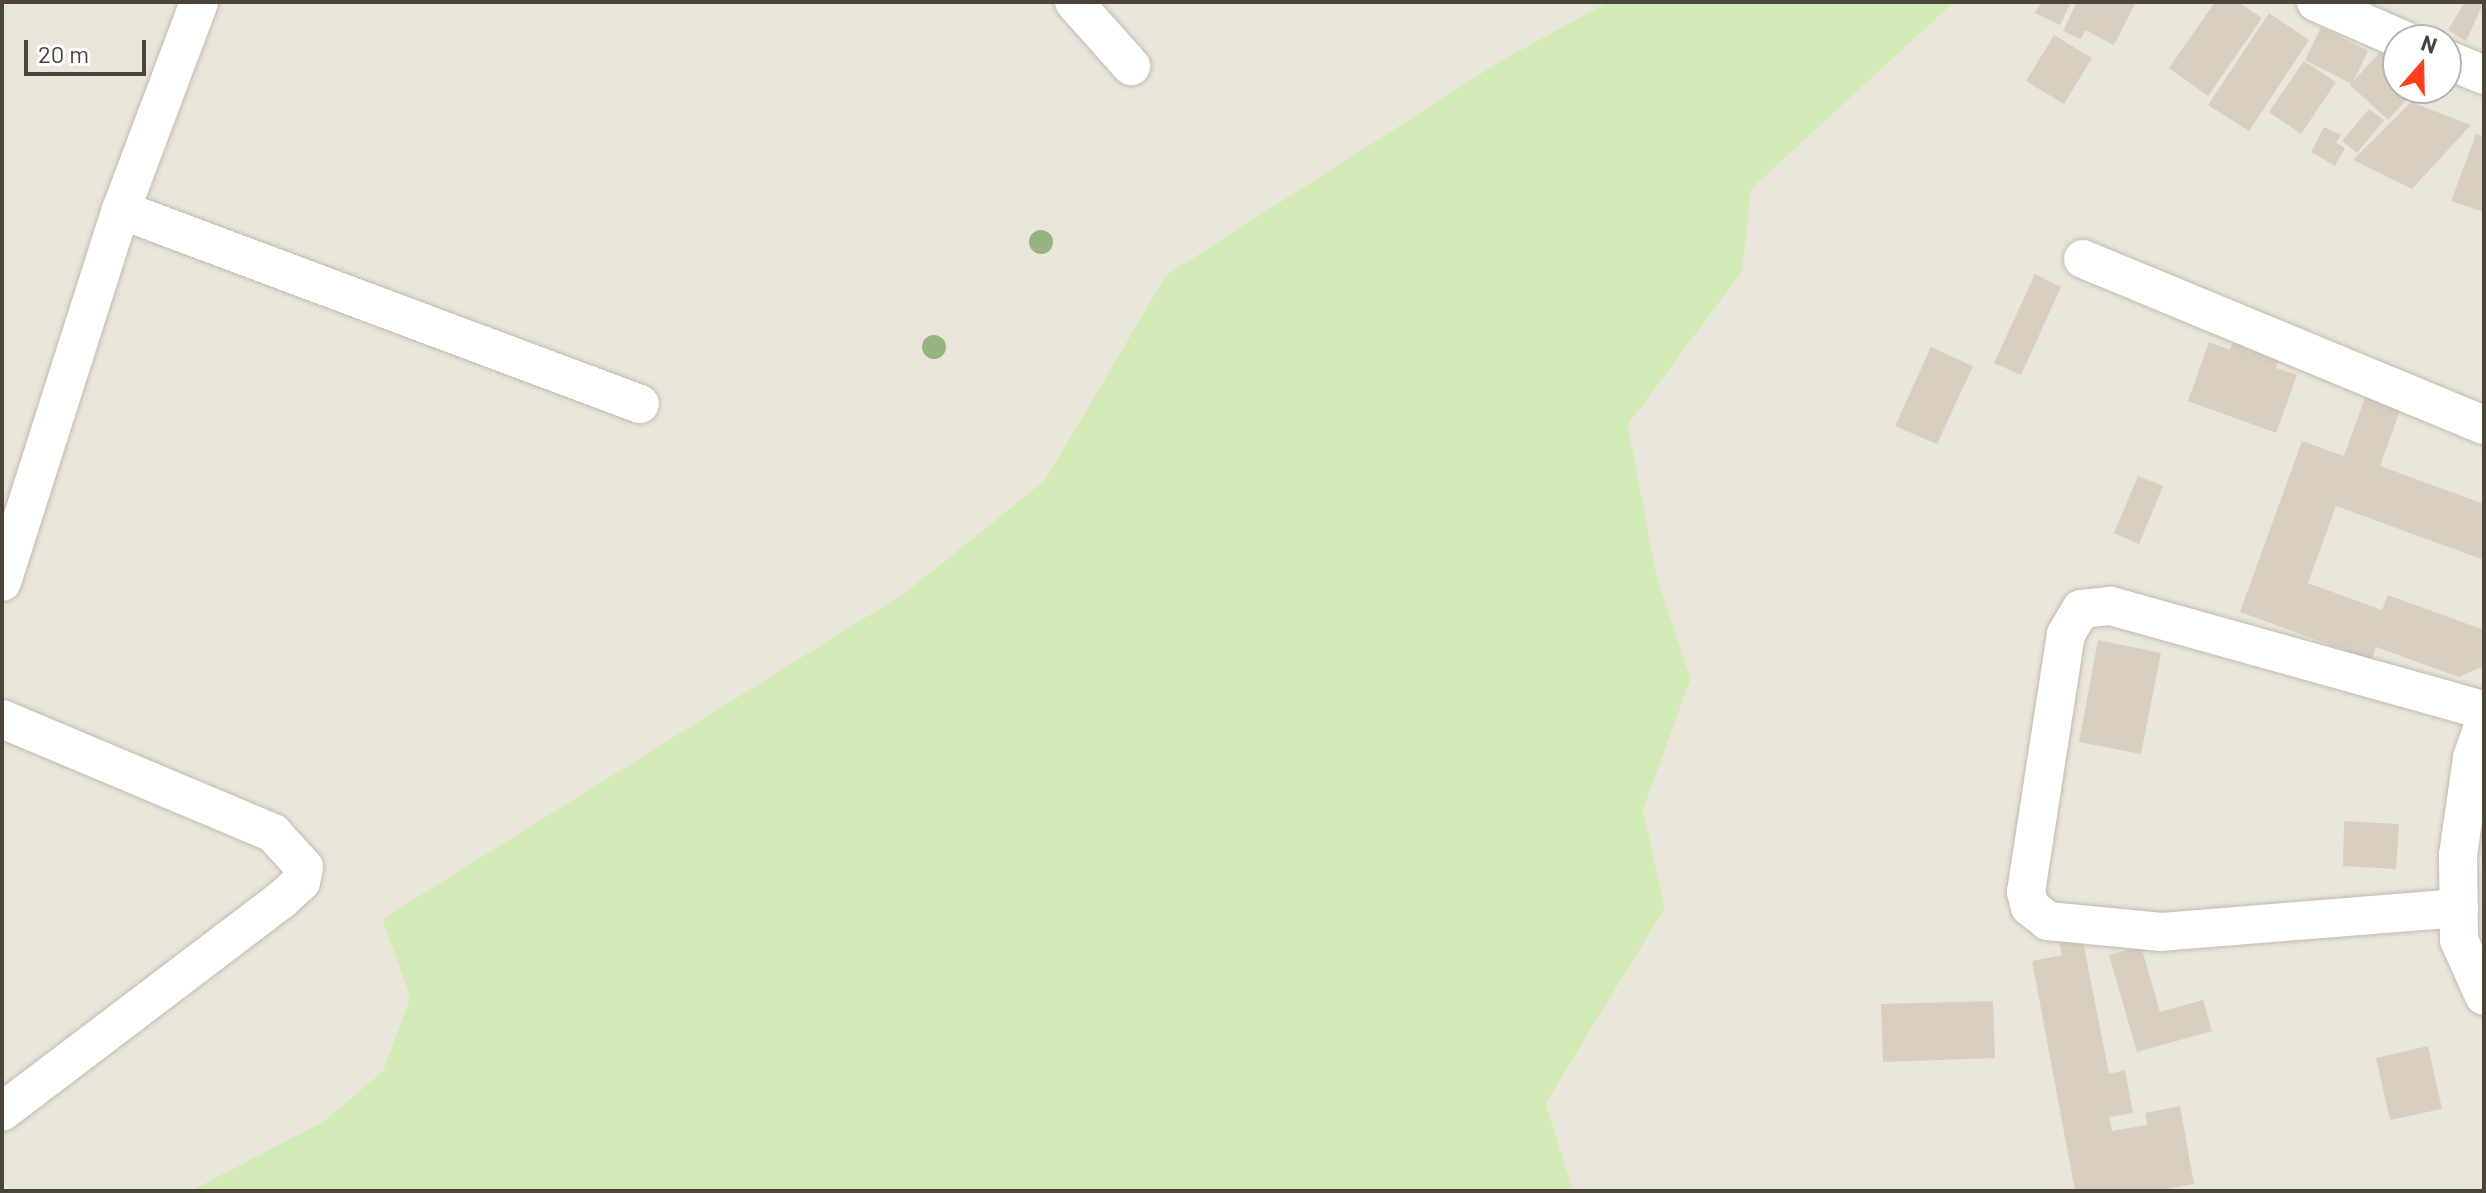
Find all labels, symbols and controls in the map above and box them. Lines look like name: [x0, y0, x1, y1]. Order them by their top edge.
scale bar: [28, 24, 150, 74]
north arrow: [2382, 24, 2462, 104]
text: N: [2418, 29, 2441, 58]
text: 20 m: [38, 39, 89, 68]

